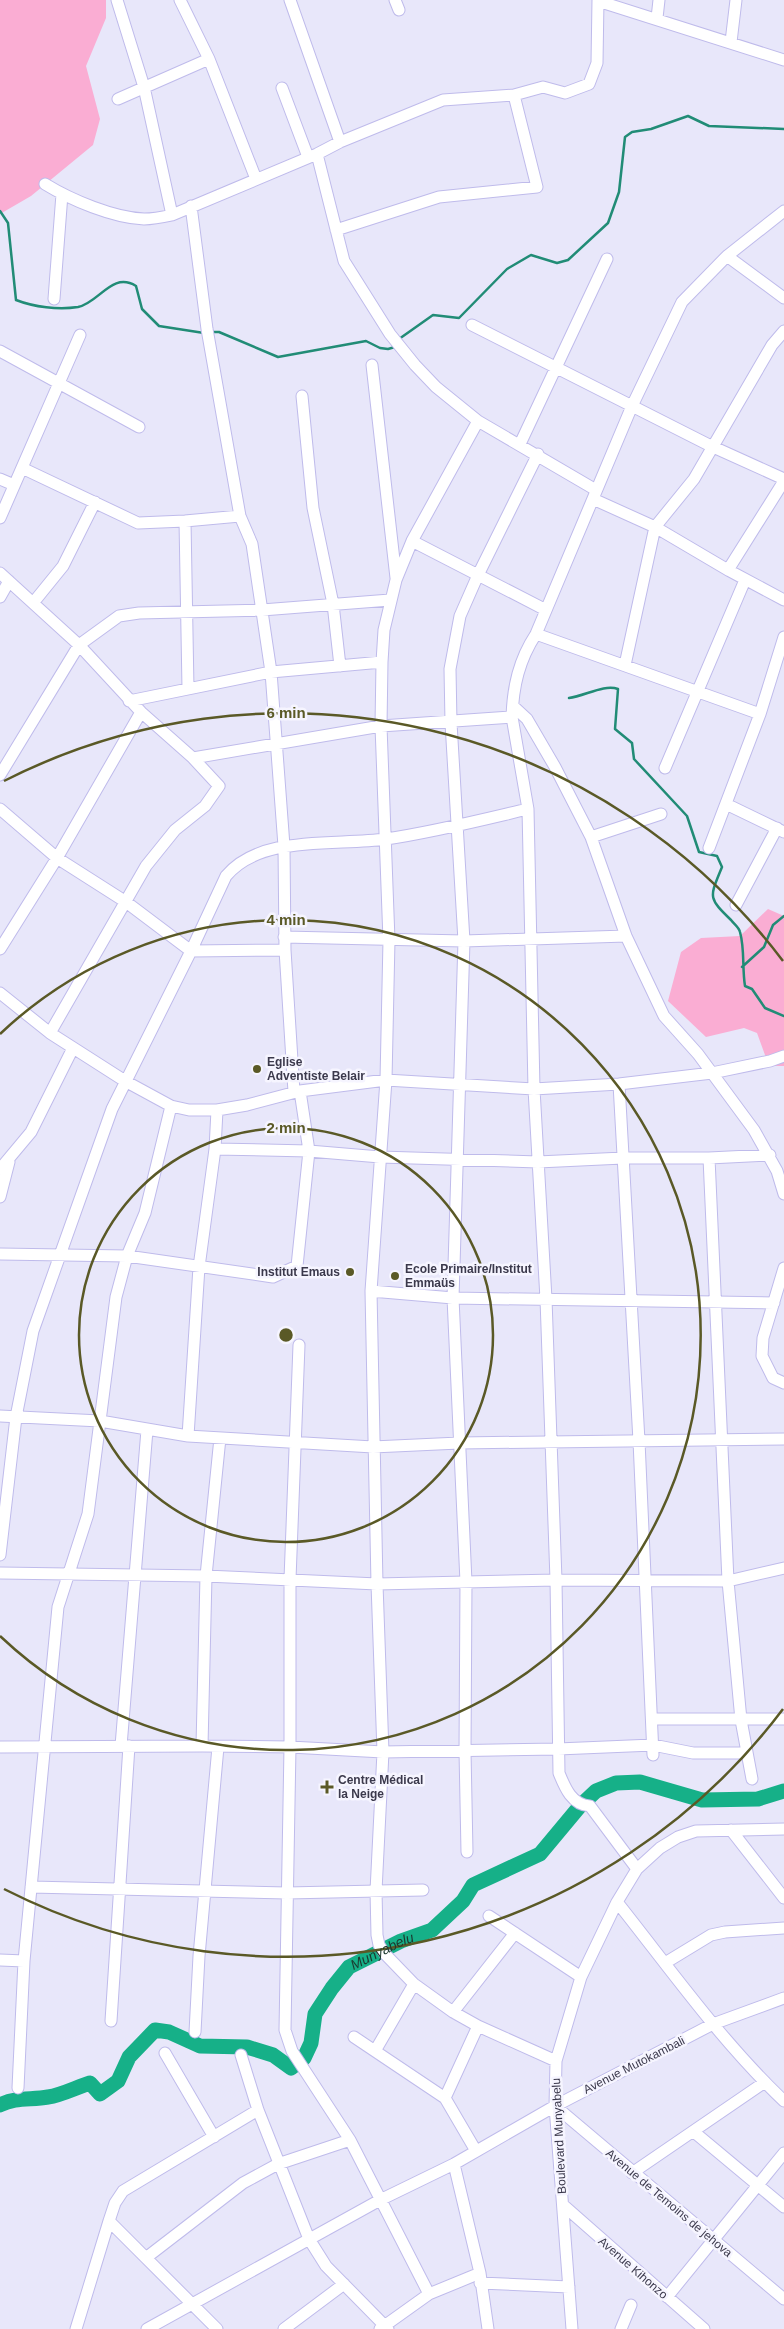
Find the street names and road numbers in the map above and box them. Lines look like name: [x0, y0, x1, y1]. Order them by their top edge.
street label: Avenue Mutokambali: [581, 2033, 687, 2097]
street label: Boulevard Munyabelu: [549, 2078, 569, 2194]
street label: Avenue de Temoins de jehova: [603, 2146, 735, 2260]
street label: Avenue Kihonzo: [596, 2234, 671, 2302]

